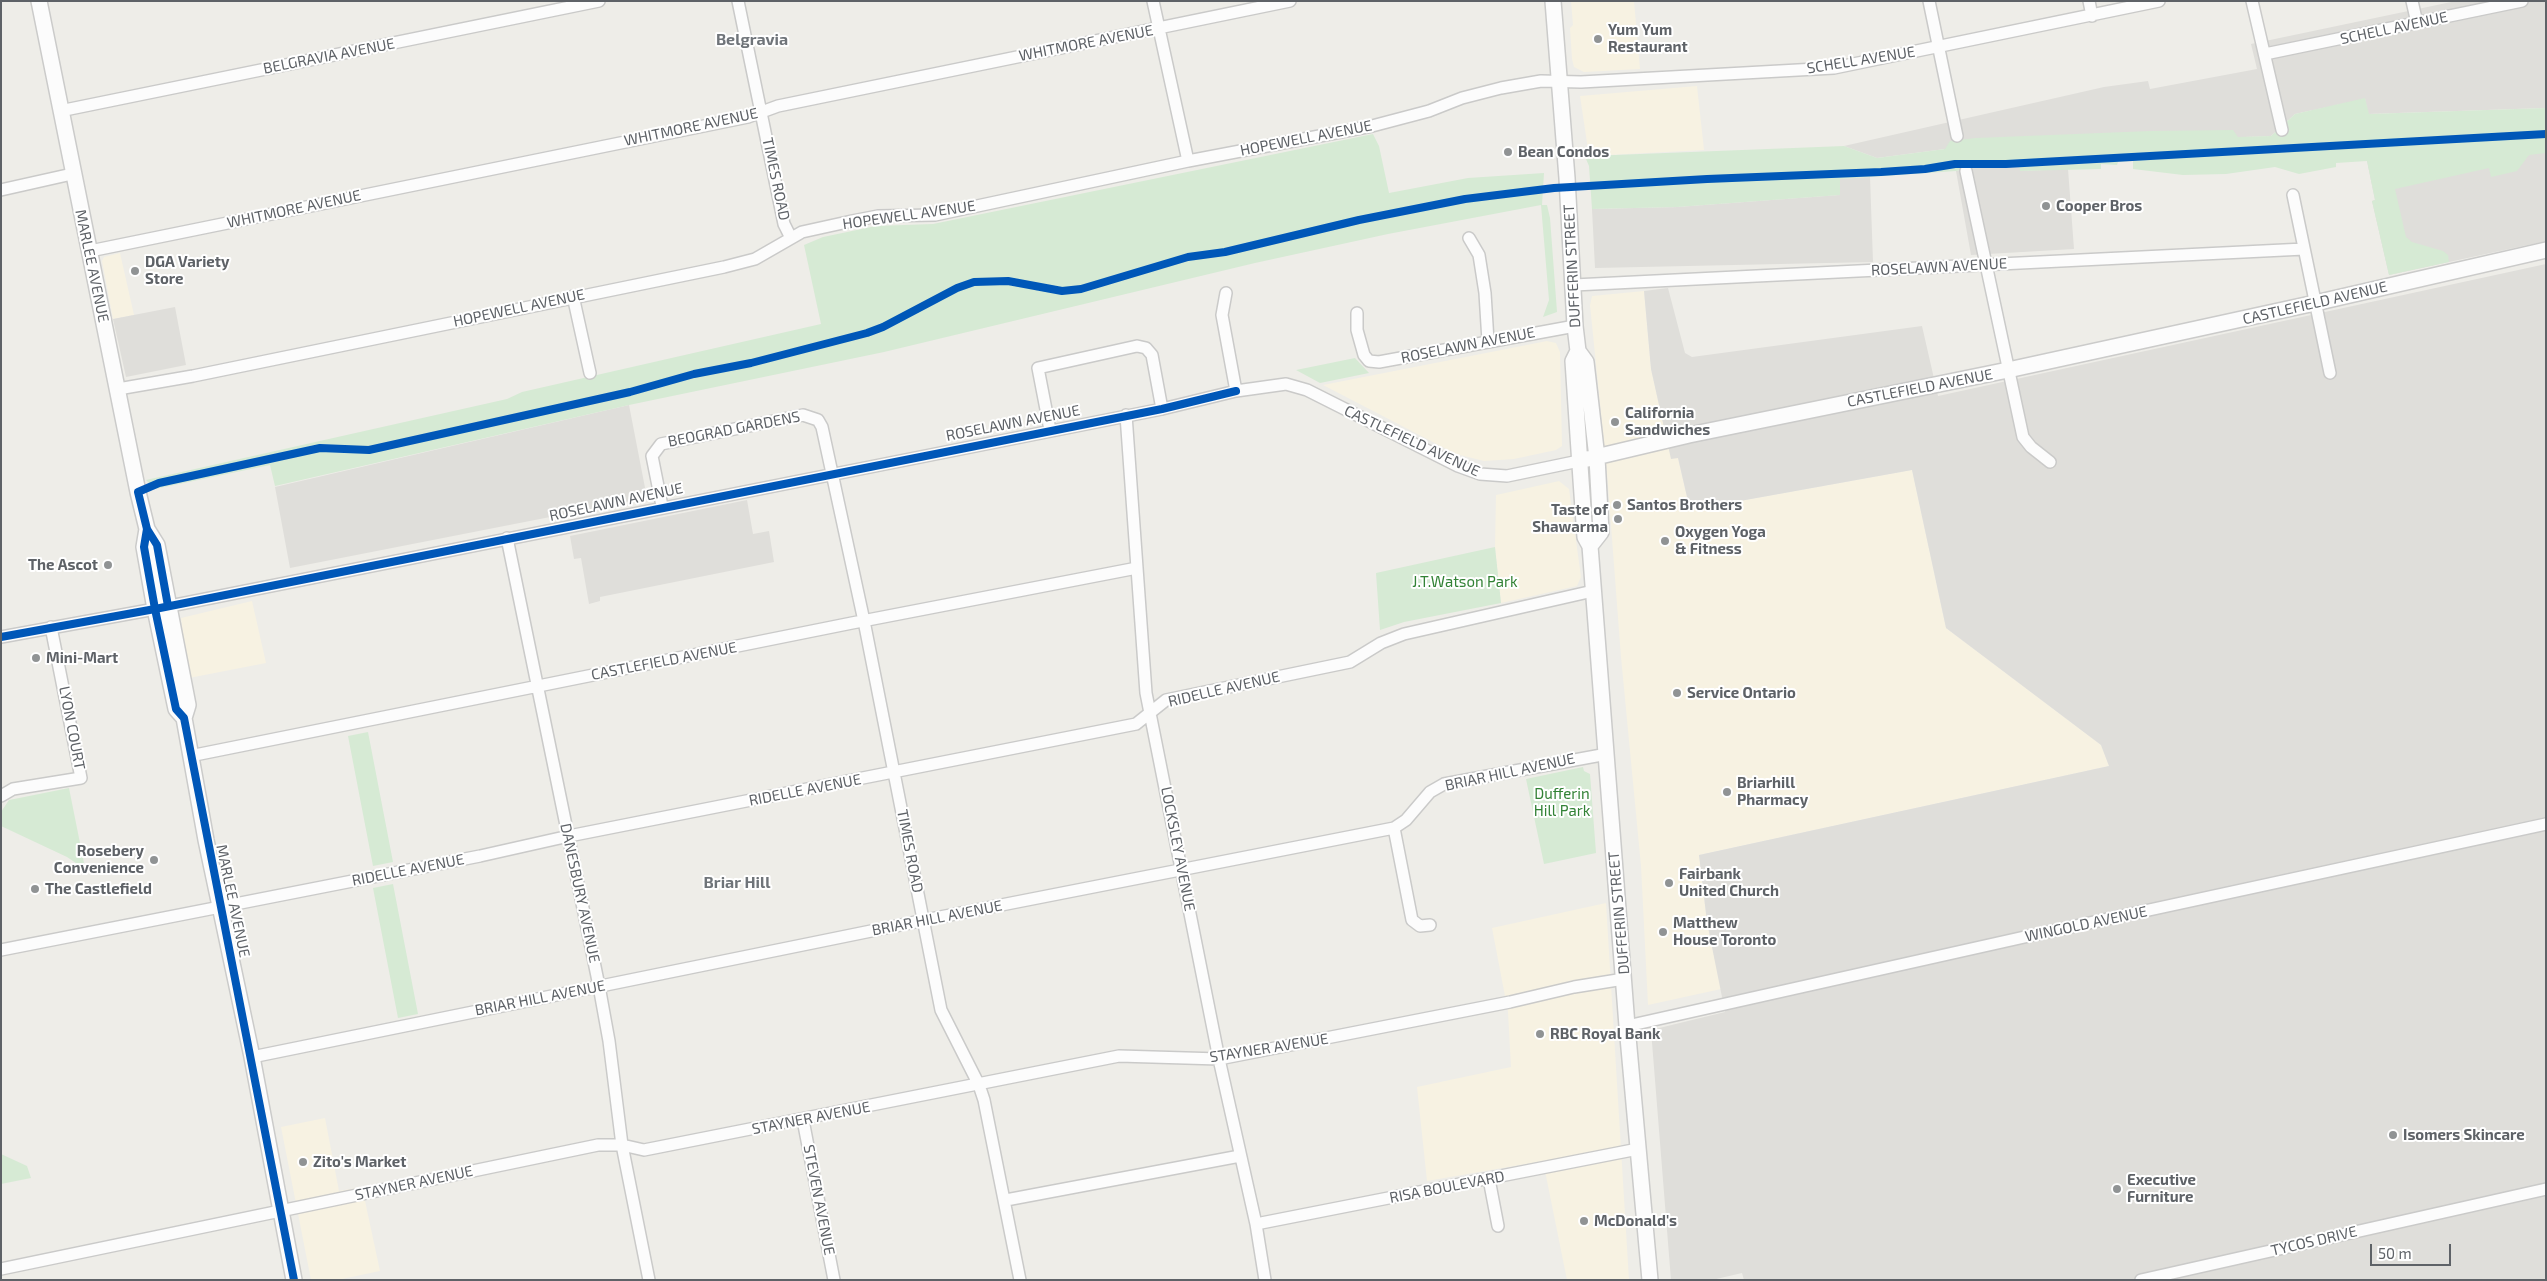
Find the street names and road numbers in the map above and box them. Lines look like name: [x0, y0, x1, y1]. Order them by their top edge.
street label: SCHELL AVENUE: [2339, 8, 2449, 48]
street label: WHITMORE AVENUE: [1017, 21, 1155, 65]
street label: BELGRAVIA AVENUE: [262, 34, 396, 78]
street label: SCHELL AVENUE: [1806, 43, 1916, 77]
street label: WHITMORE AVENUE: [622, 104, 760, 150]
street label: HOPEWELL AVENUE: [1239, 116, 1373, 160]
street label: TIMES ROAD: [758, 136, 794, 222]
street label: WHITMORE AVENUE: [225, 186, 363, 232]
street label: HOPEWELL AVENUE: [841, 197, 977, 233]
street label: DUFFERIN STREET: [1560, 204, 1584, 328]
street label: MARLEE AVENUE: [71, 208, 113, 324]
street label: ROSELAWN AVENUE: [1870, 254, 2008, 280]
street label: CASTLEFIELD AVENUE: [2241, 278, 2389, 328]
street label: HOPEWELL AVENUE: [452, 285, 586, 331]
street label: ROSELAWN AVENUE: [1399, 323, 1537, 367]
street label: CASTLEFIELD AVENUE: [1846, 365, 1994, 411]
street label: ROSELAWN AVENUE: [944, 401, 1082, 445]
street label: CASTLEFIELD AVENUE: [1341, 402, 1483, 480]
street label: BEOGRAD GARDENS: [666, 407, 802, 451]
street label: ROSELAWN AVENUE: [547, 479, 685, 525]
street label: CASTLEFIELD AVENUE: [590, 638, 738, 684]
street label: RIDELLE AVENUE: [1166, 667, 1282, 711]
street label: LYON COURT: [55, 685, 89, 771]
street label: BRIAR HILL AVENUE: [1443, 749, 1577, 795]
street label: RIDELLE AVENUE: [747, 770, 863, 810]
street label: LOCKSLEY AVENUE: [1157, 785, 1199, 913]
street label: TIMES ROAD: [893, 808, 927, 894]
street label: DANESBURY AVENUE: [556, 822, 604, 964]
street label: MARLEE AVENUE: [212, 843, 254, 959]
street label: RIDELLE AVENUE: [350, 850, 466, 890]
street label: DUFFERIN STREET: [1605, 851, 1633, 975]
street label: BRIAR HILL AVENUE: [870, 897, 1004, 939]
street label: WINGOLD AVENUE: [2023, 902, 2149, 946]
street label: BRIAR HILL AVENUE: [473, 977, 607, 1019]
street label: STAYNER AVENUE: [1208, 1030, 1330, 1066]
street label: STAYNER AVENUE: [750, 1098, 872, 1138]
street label: STEVEN AVENUE: [799, 1143, 839, 1257]
street label: STAYNER AVENUE: [353, 1162, 475, 1204]
street label: RISA BOULEVARD: [1388, 1167, 1506, 1207]
street label: TYCOS DRIVE: [2269, 1222, 2359, 1260]

